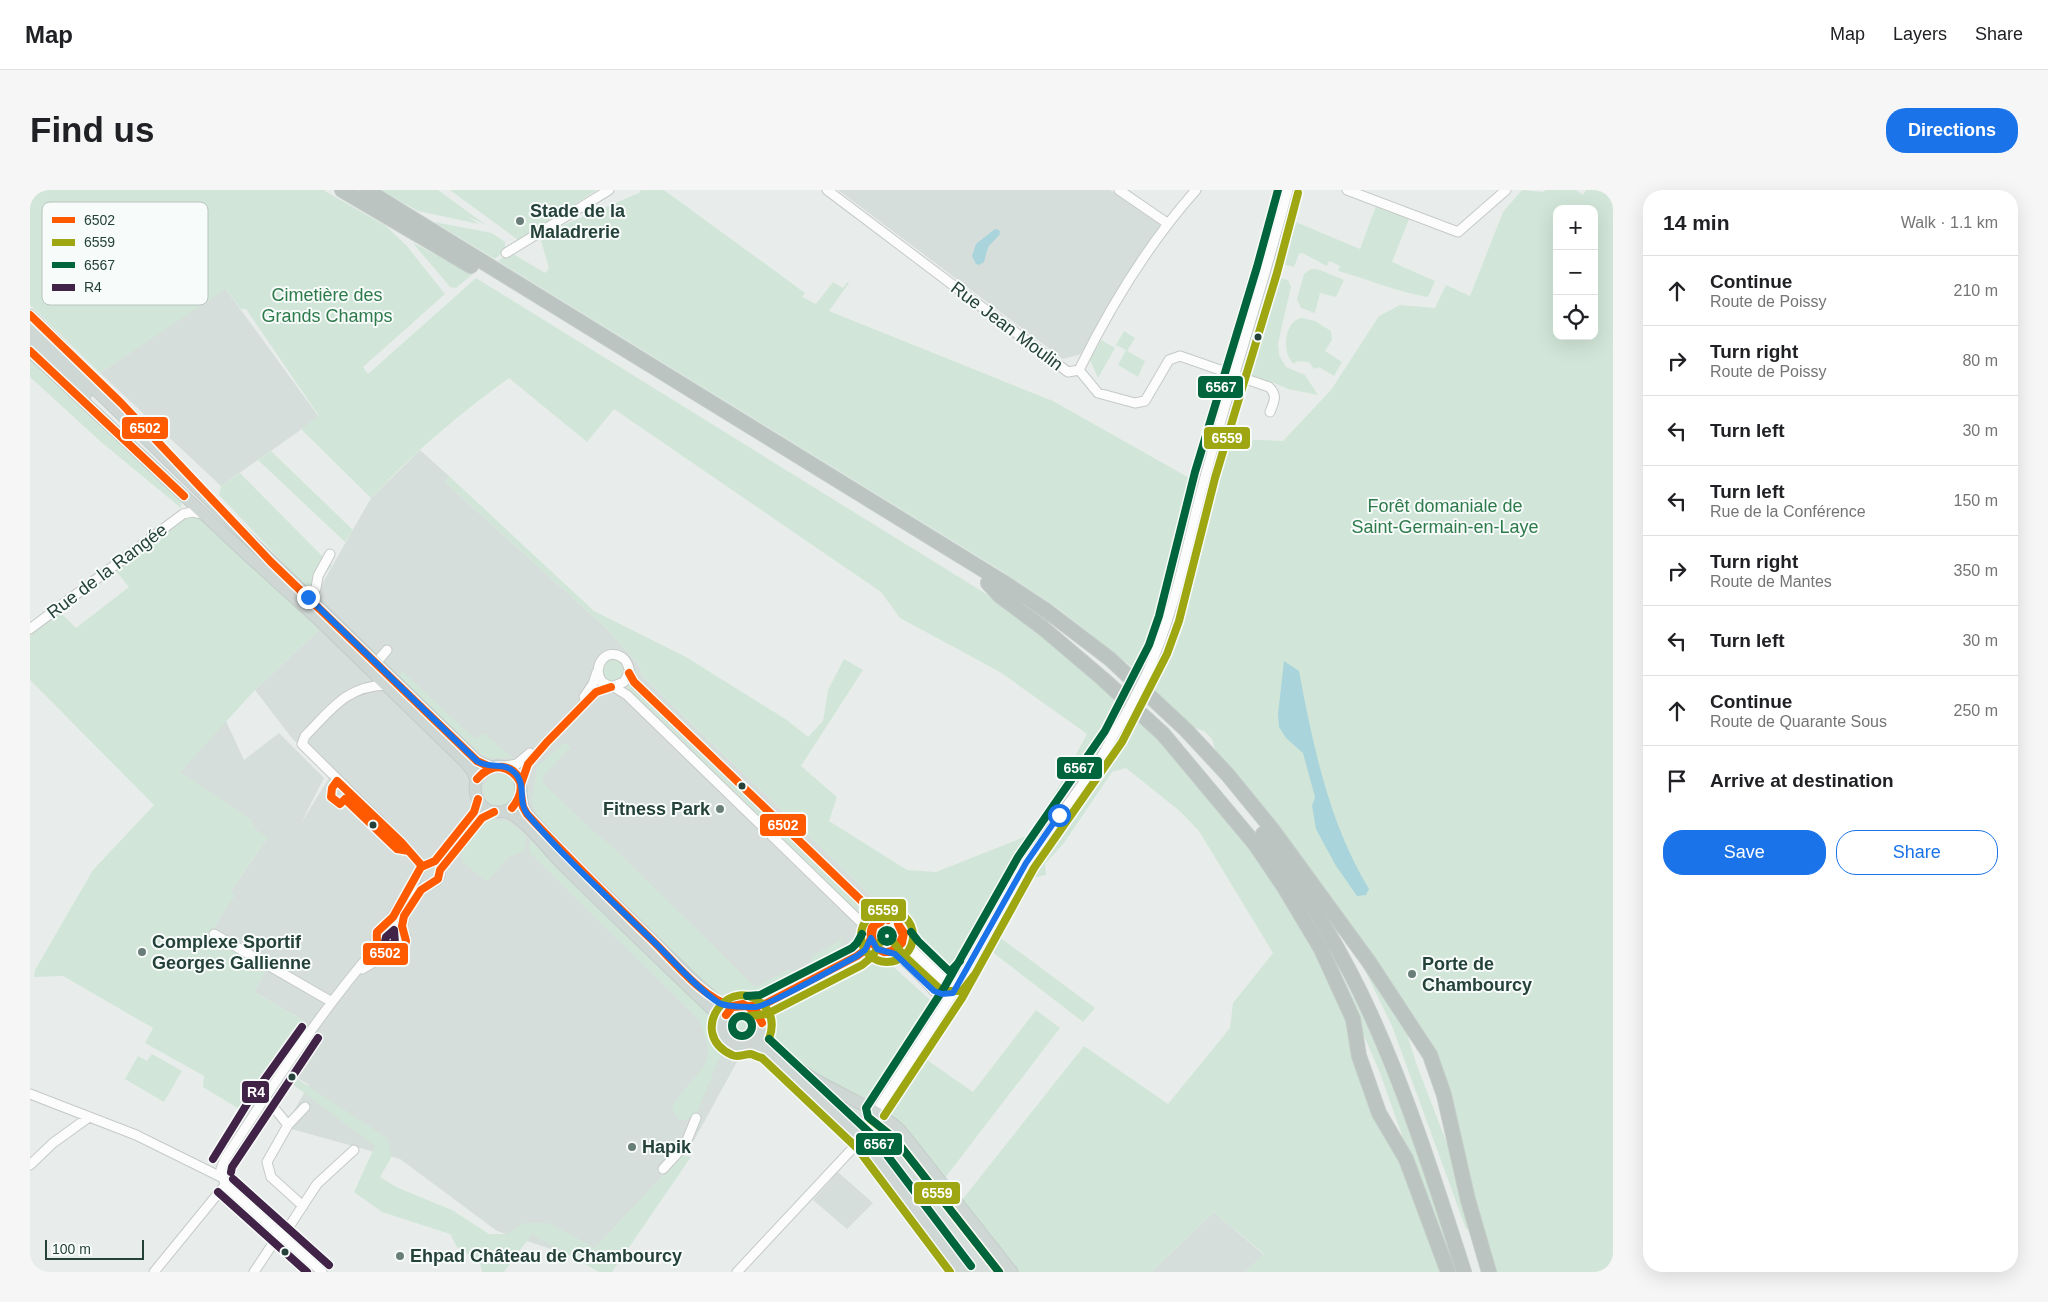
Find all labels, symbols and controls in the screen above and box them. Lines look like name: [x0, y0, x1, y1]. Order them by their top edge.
text: Map: [25, 21, 73, 48]
text: Map: [1830, 24, 1865, 44]
text: Layers: [1893, 24, 1947, 44]
text: Share: [1975, 24, 2023, 44]
button: Directions: [1886, 108, 2018, 153]
text: Find us: [30, 110, 154, 149]
place label: Stade de la Maladrerie: [530, 201, 626, 242]
legend: [42, 202, 208, 305]
map controls: [1553, 205, 1598, 340]
button: +: [1553, 205, 1598, 250]
text: 14 min: [1663, 211, 1730, 234]
text: 6502: [84, 212, 115, 228]
text: Walk · 1.1 km: [1901, 214, 1998, 231]
marker: Stade de la Maladrerie: [514, 215, 526, 227]
text: 6559: [84, 234, 115, 250]
button: −: [1553, 250, 1598, 295]
text: 6567: [84, 257, 115, 273]
text: Continue: [1710, 271, 1792, 292]
street label: Rue Jean Moulin: [947, 277, 1067, 375]
icon: ahead: [1663, 277, 1691, 305]
text: R4: [84, 279, 102, 295]
text: 210 m: [1954, 282, 1998, 299]
park label: Cimetière des Grands Champs: [261, 285, 393, 326]
text: Route de Poissy: [1710, 293, 1827, 310]
button: locate: [1553, 295, 1598, 340]
unlabelled marker: [1253, 332, 1263, 342]
text: Turn right: [1710, 341, 1798, 362]
icon: right: [1663, 347, 1691, 375]
text: 80 m: [1962, 352, 1998, 369]
text: Route de Poissy: [1710, 363, 1827, 380]
line badge: 6567: [1197, 375, 1244, 399]
text: 6567: [1205, 379, 1237, 395]
line badge: 6502: [121, 416, 169, 440]
icon: left: [1663, 417, 1691, 445]
text: 6502: [129, 420, 161, 436]
text: Turn left: [1710, 420, 1785, 441]
text: 30 m: [1962, 422, 1998, 439]
line badge: 6559: [1203, 426, 1251, 450]
text: 6559: [1211, 430, 1243, 446]
text: Turn left: [1710, 481, 1785, 502]
icon: left: [1663, 487, 1691, 515]
text: 150 m: [1954, 492, 1998, 509]
park label: Forêt domaniale de Saint-Germain-en-Laye: [1351, 496, 1539, 537]
text: Rue de la Conférence: [1710, 503, 1866, 520]
street label: Rue de la Rangée: [43, 519, 171, 623]
text: Turn right: [1710, 551, 1798, 572]
icon: right: [1663, 557, 1691, 585]
text: 350 m: [1954, 562, 1998, 579]
text: Route de Mantes: [1710, 573, 1832, 590]
route end: [297, 586, 320, 609]
icon: left: [1663, 627, 1691, 655]
text: Turn left: [1710, 630, 1785, 651]
text: 30 m: [1962, 632, 1998, 649]
text: Continue: [1710, 691, 1792, 712]
icon: ahead: [1663, 697, 1691, 725]
text: 250 m: [1954, 702, 1998, 719]
text: Route de Quarante Sous: [1710, 713, 1887, 730]
line badge: 6567: [1056, 756, 1103, 780]
text: 6567: [1063, 760, 1095, 776]
icon: arrive: [1663, 767, 1691, 795]
text: Arrive at destination: [1710, 770, 1894, 791]
unlabelled marker: [737, 781, 747, 791]
place label: Fitness Park: [603, 799, 711, 819]
marker: Fitness Park: [714, 803, 726, 815]
route start: [1048, 804, 1071, 827]
line badge: 6502: [759, 813, 807, 837]
text: 6502: [767, 817, 799, 833]
unlabelled marker: [368, 820, 378, 830]
button: Save: [1663, 830, 1826, 875]
button: Share: [1836, 830, 1998, 875]
line badge: 6559: [860, 898, 907, 922]
text: 6559: [867, 902, 899, 918]
place label: Complexe Sportif Georges Gallienne: [152, 932, 311, 973]
line badge: 6502: [362, 942, 409, 966]
text: 6502: [369, 945, 401, 961]
marker: Complexe Sportif Georges Gallienne: [136, 946, 148, 958]
place label: Porte de Chambourcy: [1422, 954, 1532, 995]
marker: Porte de Chambourcy: [1406, 968, 1418, 980]
unlabelled marker: [287, 1072, 297, 1082]
line badge: R4: [241, 1080, 270, 1104]
text: R4: [247, 1084, 265, 1100]
line badge: 6567: [855, 1132, 903, 1156]
text: 6567: [863, 1136, 895, 1152]
place label: Hapik: [642, 1137, 692, 1157]
marker: Hapik: [626, 1141, 638, 1153]
line badge: 6559: [913, 1181, 961, 1205]
text: 6559: [921, 1185, 953, 1201]
scale bar: [45, 1237, 144, 1260]
text: 100 m: [52, 1241, 91, 1257]
place label: Ehpad Château de Chambourcy: [410, 1246, 682, 1266]
unlabelled marker: [280, 1247, 290, 1257]
marker: Ehpad Château de Chambourcy: [394, 1250, 406, 1262]

